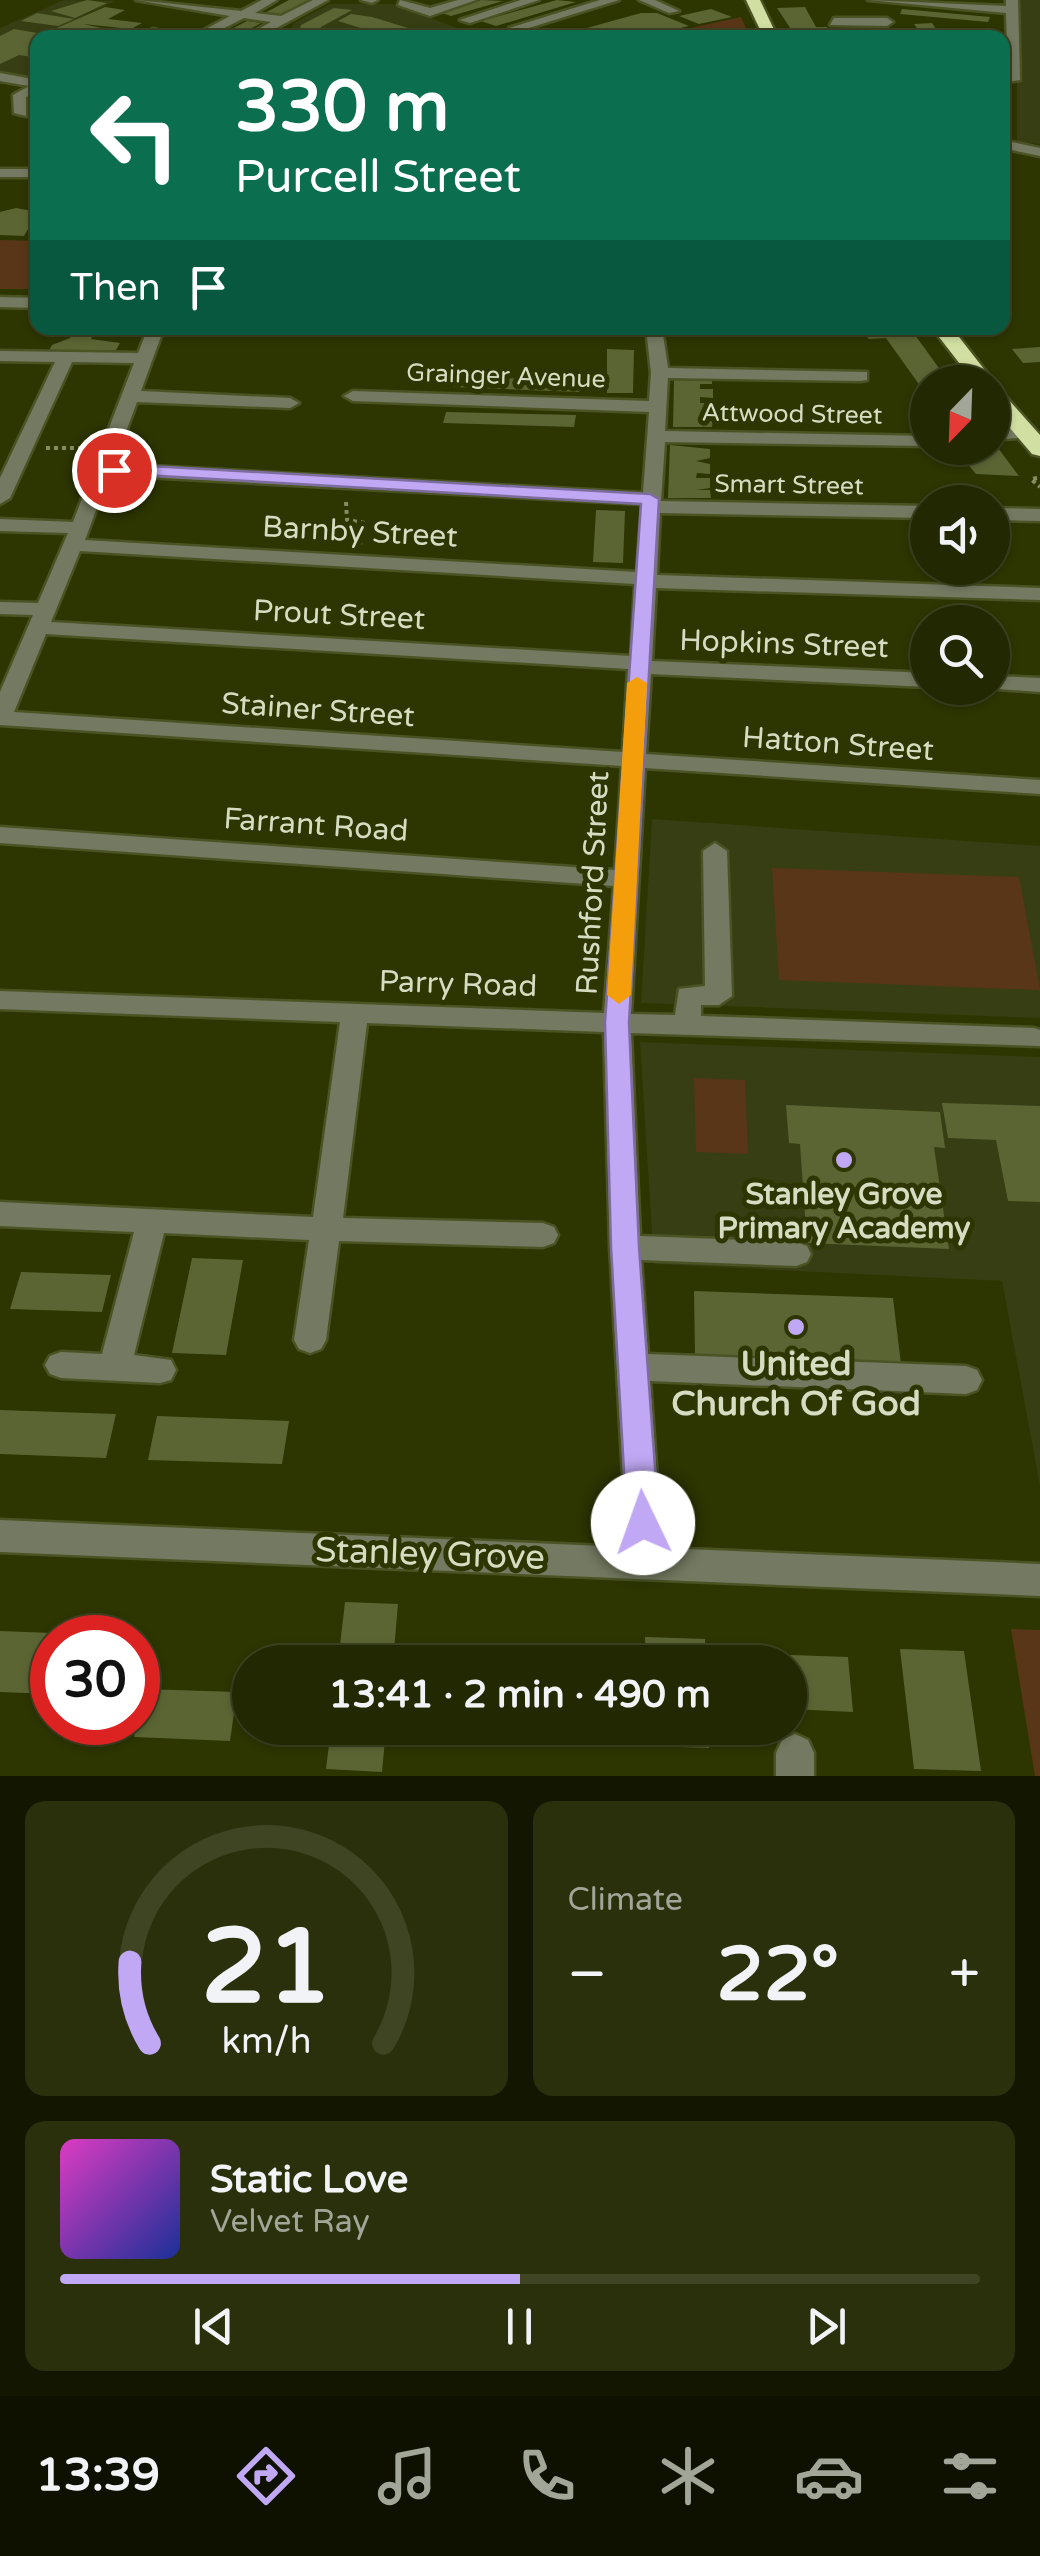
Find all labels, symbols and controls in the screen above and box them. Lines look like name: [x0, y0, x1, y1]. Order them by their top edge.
text: 330 m: [235, 66, 449, 150]
icon: left: [70, 70, 200, 200]
text: Purcell Street: [235, 151, 521, 205]
icon: arrive: [181, 260, 236, 315]
text: Then: [70, 265, 161, 311]
street label: Grainger Avenue: [406, 358, 606, 394]
north arrow: [910, 365, 1010, 465]
map controls: [910, 365, 1010, 705]
street label: Attwood Street: [701, 397, 883, 431]
pin: [72, 428, 157, 513]
icon: arrive: [87, 443, 142, 498]
street label: Smart Street: [714, 469, 864, 501]
button: sound: [910, 485, 1010, 585]
street label: Barnby Street: [261, 508, 459, 556]
street label: Prout Street: [252, 592, 426, 638]
button: search: [910, 605, 1010, 705]
street label: Hopkins Street: [679, 622, 889, 666]
street label: Stainer Street: [220, 685, 416, 735]
street label: Hatton Street: [741, 719, 935, 769]
street label: Rushford Street: [569, 770, 617, 996]
street label: Farrant Road: [222, 800, 410, 850]
street label: Parry Road: [378, 963, 538, 1005]
marker: Stanley Grove Primary Academy: [833, 1149, 855, 1171]
place label: Stanley Grove Primary Academy: [718, 1176, 970, 1247]
marker: United Church Of God: [785, 1316, 807, 1338]
place label: United Church Of God: [671, 1343, 921, 1425]
position arrow: [591, 1471, 695, 1575]
street label: Stanley Grove: [314, 1529, 546, 1579]
speed limit sign: 30: [30, 1615, 160, 1745]
text: 13:41 · 2 min · 490 m: [328, 1672, 711, 1718]
text: Climate: [568, 1881, 683, 1919]
text: 21: [201, 1906, 332, 2031]
text: 22°: [717, 1930, 839, 2020]
text: −: [568, 1942, 607, 2008]
text: +: [949, 1942, 980, 2008]
text: km/h: [221, 2020, 311, 2063]
text: Static Love: [210, 2157, 408, 2203]
text: Velvet Ray: [210, 2203, 370, 2241]
icon: previous: [186, 2299, 241, 2354]
icon: pause: [492, 2299, 547, 2354]
icon: next: [799, 2299, 854, 2354]
icon: directions: [231, 2441, 301, 2511]
icon: music: [372, 2441, 442, 2511]
icon: phone: [512, 2441, 582, 2511]
icon: climate: [653, 2441, 723, 2511]
icon: car: [794, 2441, 864, 2511]
icon: filters: [935, 2441, 1005, 2511]
text: 13:39: [35, 2449, 160, 2503]

